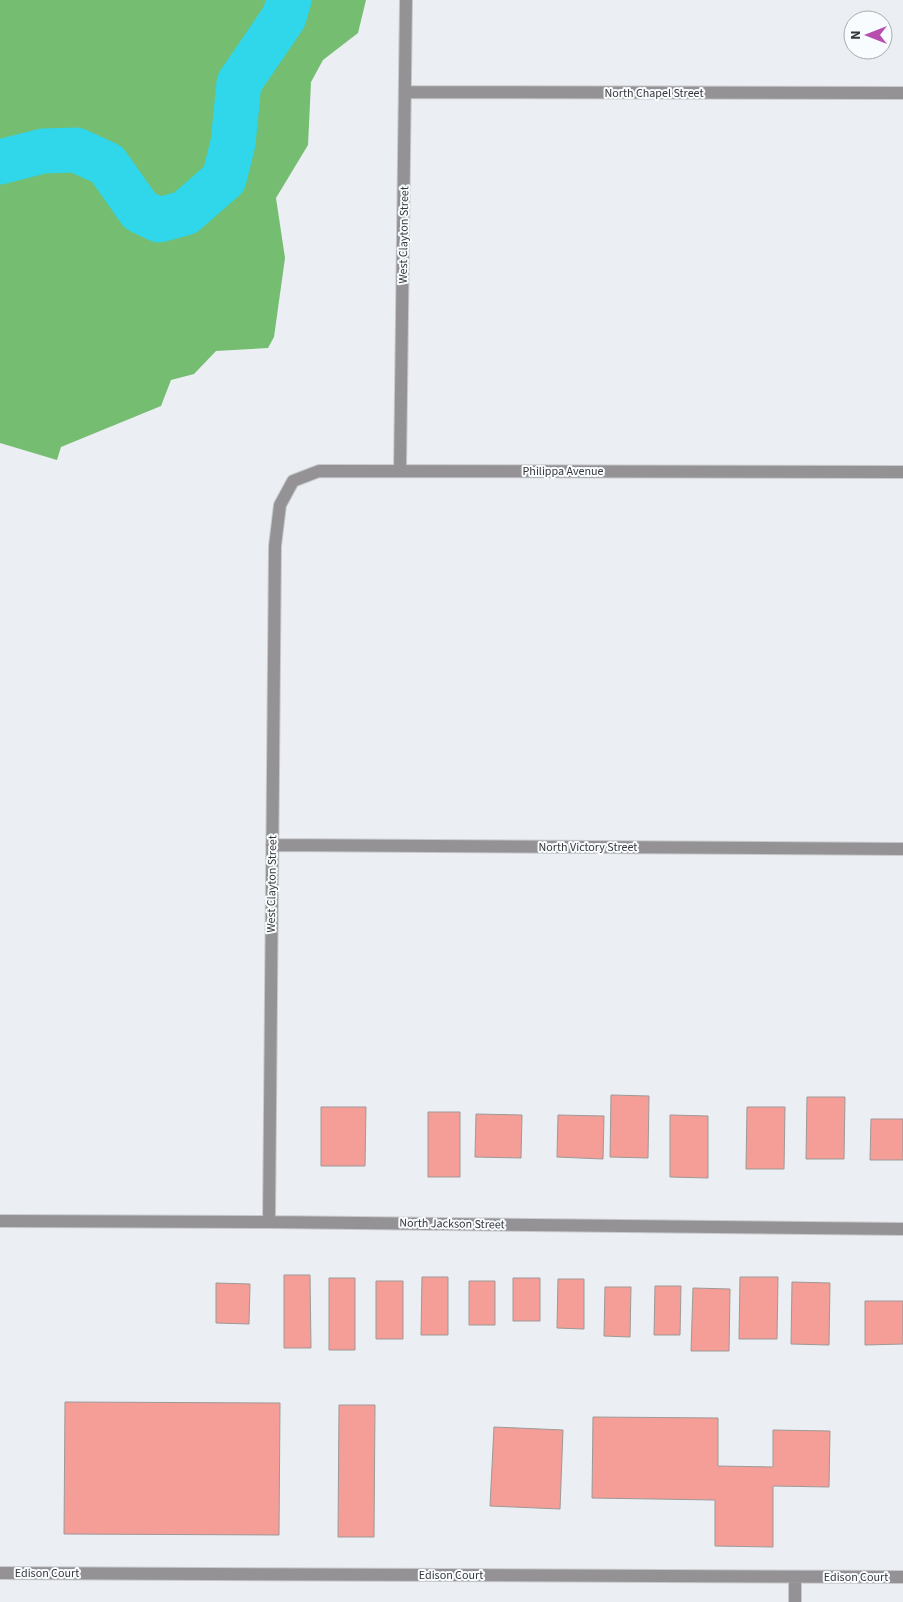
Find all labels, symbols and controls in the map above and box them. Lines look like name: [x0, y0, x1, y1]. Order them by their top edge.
north arrow: [843, 10, 893, 60]
text: N: [846, 30, 866, 40]
street label: North Chapel Street: [605, 85, 703, 102]
street label: West Clayton Street: [395, 186, 413, 284]
street label: Philippa Avenue: [523, 463, 603, 480]
street label: West Clayton Street: [263, 835, 281, 933]
street label: North Victory Street: [539, 839, 637, 856]
street label: North Jackson Street: [399, 1215, 505, 1233]
street label: Edison Court: [15, 1565, 79, 1582]
street label: Edison Court: [419, 1567, 483, 1584]
street label: Edison Court: [824, 1569, 888, 1586]

